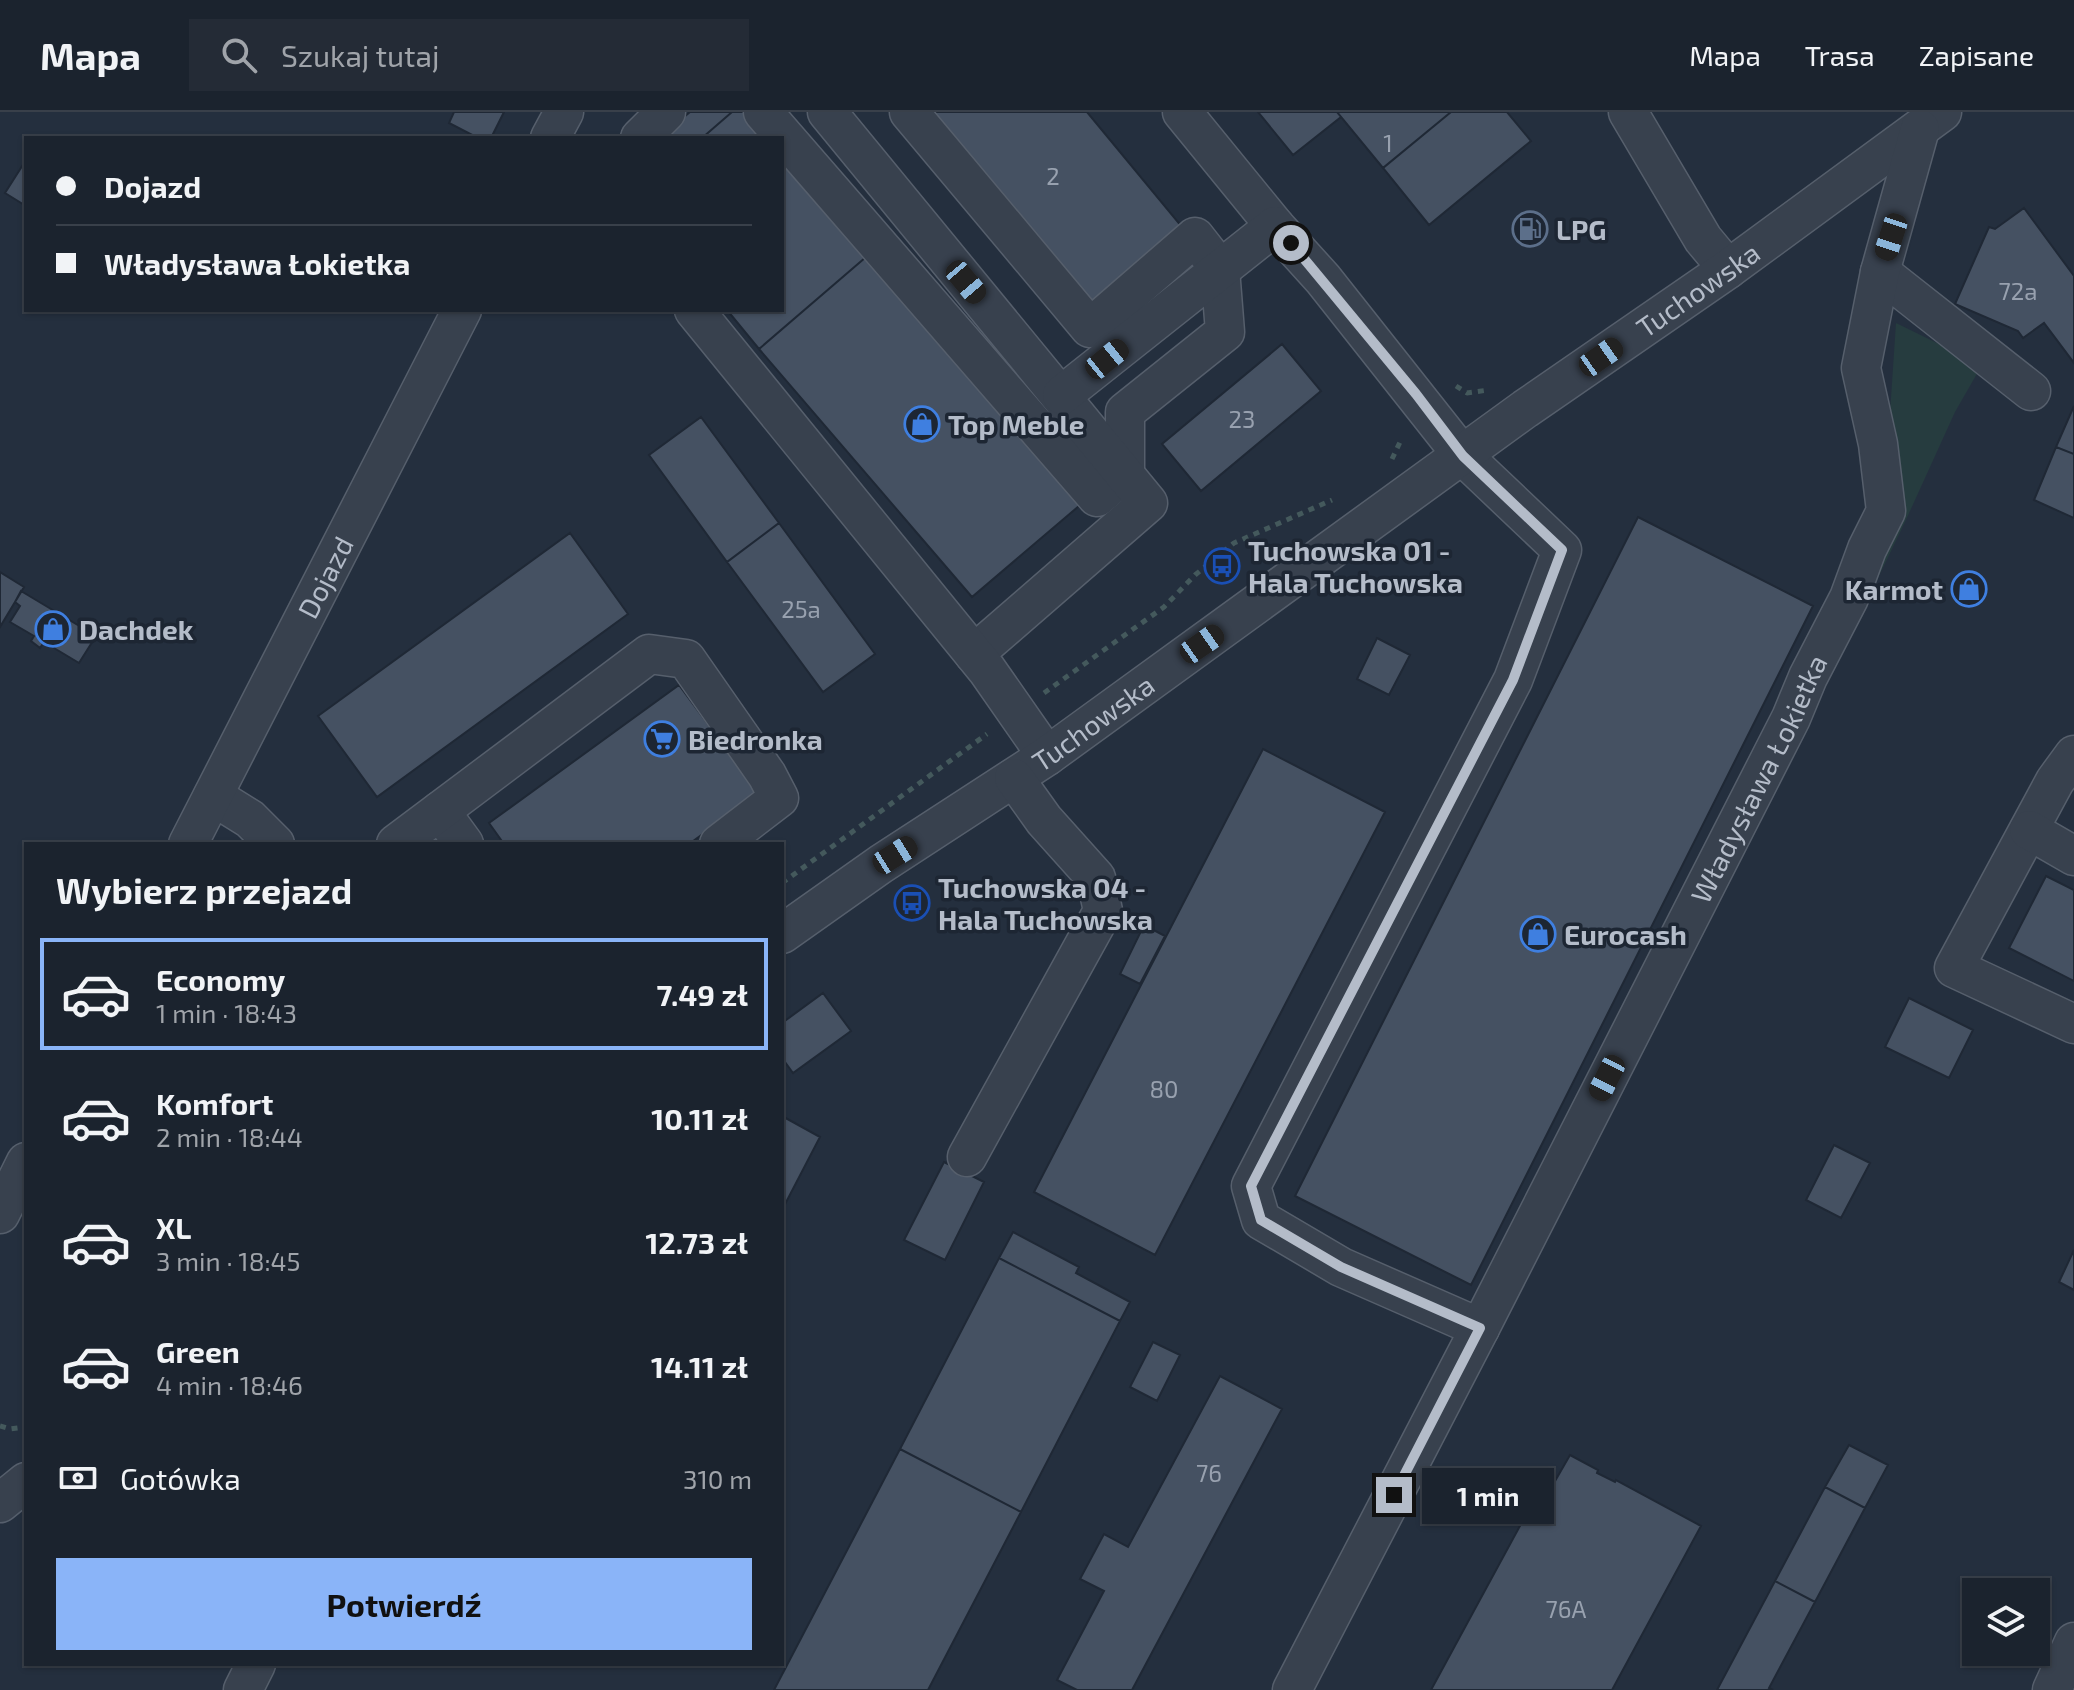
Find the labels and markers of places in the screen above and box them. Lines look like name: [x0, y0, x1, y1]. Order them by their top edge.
fuel station icon: LPG: [1511, 210, 1549, 248]
place label: LPG: [1556, 212, 1606, 246]
shop icon: Top Meble: [903, 405, 941, 443]
place label: Top Meble: [948, 407, 1084, 441]
place label: Tuchowska 01 - Hala Tuchowska: [1248, 533, 1463, 599]
bus stop icon: Tuchowska 01 - Hala Tuchowska: [1203, 547, 1241, 585]
shop icon: Karmot: [1950, 570, 1988, 608]
place label: Karmot: [1845, 572, 1943, 606]
shop icon: Dachdek: [34, 610, 72, 648]
place label: Dachdek: [79, 612, 194, 646]
supermarket icon: Biedronka: [643, 720, 681, 758]
place label: Biedronka: [688, 722, 823, 756]
place label: Tuchowska 04 - Hala Tuchowska: [938, 870, 1153, 936]
bus stop icon: Tuchowska 04 - Hala Tuchowska: [893, 884, 931, 922]
shop icon: Eurocash: [1519, 915, 1557, 953]
place label: Eurocash: [1564, 917, 1687, 951]

